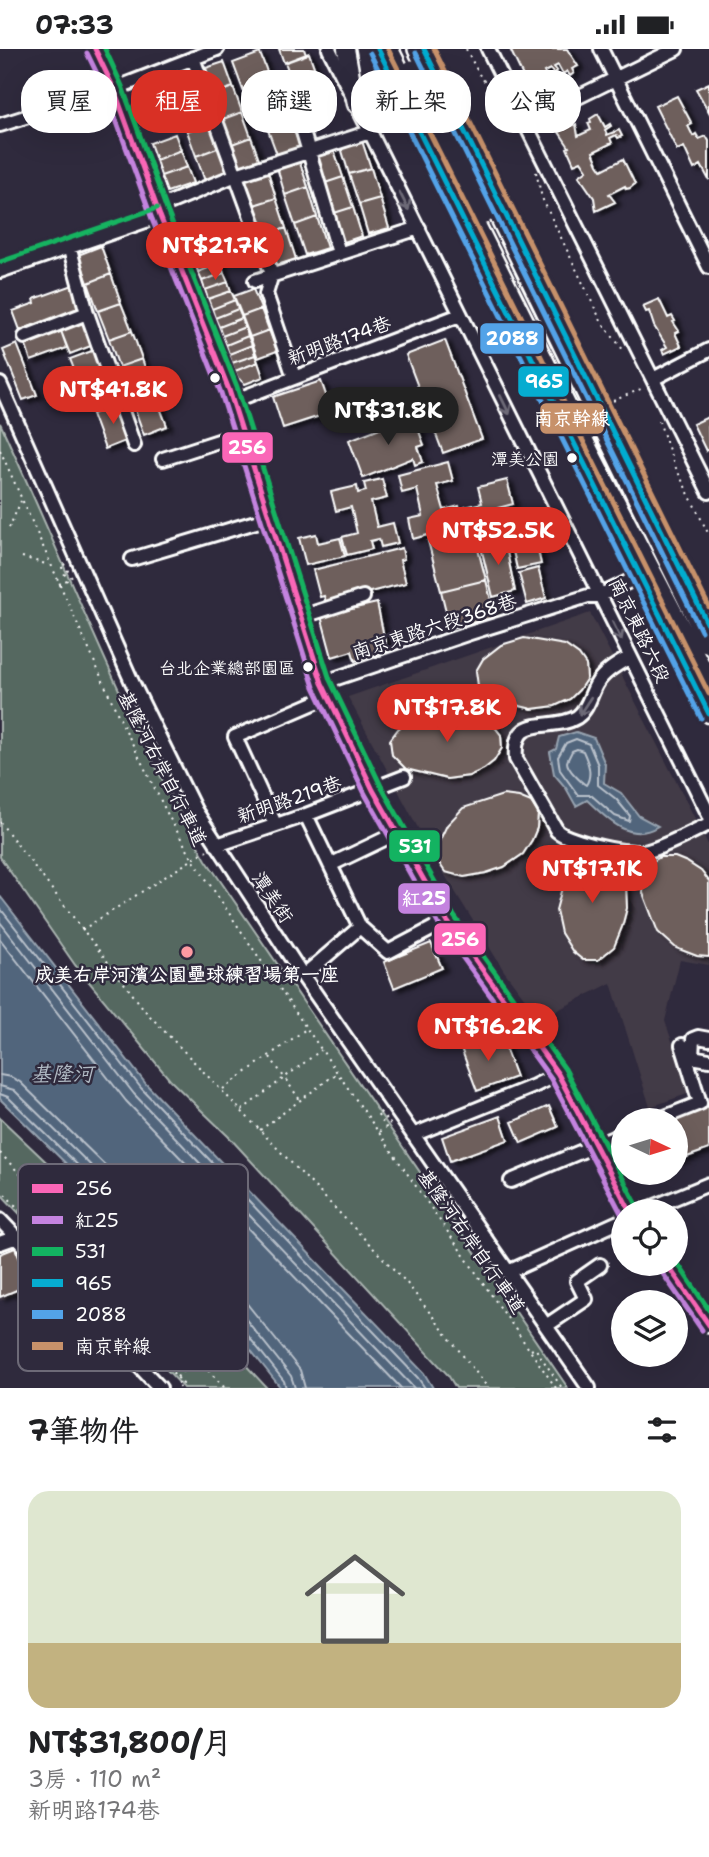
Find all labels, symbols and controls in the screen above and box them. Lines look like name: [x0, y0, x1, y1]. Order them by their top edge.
text: 07:33: [35, 7, 114, 42]
chip: 買屋: [21, 70, 117, 133]
chip: 租屋: [131, 70, 227, 133]
chip: 篩選: [241, 70, 337, 133]
chip: 新上架: [351, 70, 471, 133]
chip: 公寓: [485, 70, 581, 133]
one-way arrow: [398, 190, 412, 211]
pin: NT$21.7K: [143, 223, 287, 282]
text: NT$21.7K: [162, 230, 268, 260]
street label: 新明路174巷: [284, 310, 395, 371]
line badge: 2088: [479, 322, 545, 355]
text: 2088: [486, 326, 538, 351]
line badge: 965: [517, 365, 570, 398]
pin: NT$41.8K: [41, 367, 185, 426]
text: 965: [525, 369, 563, 394]
unlabelled marker: [208, 371, 222, 385]
text: NT$41.8K: [59, 374, 167, 404]
pin: NT$31.8K: [316, 387, 460, 447]
one-way arrow: [498, 394, 512, 415]
text: NT$31.8K: [334, 395, 442, 425]
line badge: 南京幹線: [539, 402, 605, 435]
text: 南京幹線: [534, 406, 610, 431]
line badge: 256: [221, 431, 274, 464]
text: 256: [228, 435, 266, 460]
place label: 潭美公園: [491, 448, 559, 470]
marker: 潭美公園: [565, 451, 579, 465]
pin: NT$52.5K: [426, 507, 570, 567]
text: NT$52.5K: [442, 515, 554, 545]
street label: 南京東路六段: [603, 574, 676, 687]
street label: 南京東路六段368巷: [349, 588, 520, 665]
one-way arrow: [610, 620, 624, 641]
place label: 台北企業總部園區: [159, 657, 295, 679]
marker: 台北企業總部園區: [301, 660, 315, 674]
pin: NT$17.8K: [375, 685, 519, 744]
street label: 基隆河右岸自行車道: [113, 686, 213, 850]
text: NT$17.8K: [393, 692, 501, 722]
one-way arrow: [578, 696, 592, 715]
street label: 新明路219巷: [234, 770, 345, 829]
line badge: 531: [388, 829, 441, 863]
text: 531: [399, 834, 431, 859]
pin: NT$17.1K: [520, 845, 664, 905]
text: NT$17.1K: [542, 853, 642, 883]
street label: 潭美街: [246, 867, 299, 928]
line badge: 紅25: [397, 882, 451, 915]
text: 紅25: [402, 886, 446, 911]
line badge: 256: [433, 922, 487, 956]
text: 256: [441, 927, 479, 952]
marker: 成美右岸河濱公園壘球練習場第一座: [179, 944, 195, 960]
place label: 成美右岸河濱公園壘球練習場第一座: [35, 962, 339, 987]
pin: NT$16.2K: [416, 1003, 560, 1063]
text: NT$16.2K: [433, 1011, 543, 1041]
water label: 基隆河: [31, 1060, 96, 1088]
north arrow: [611, 1108, 688, 1185]
map controls: [611, 1108, 688, 1367]
legend: [18, 1164, 248, 1371]
street label: 基隆河右岸自行車道: [412, 1164, 531, 1319]
text: 256: [75, 1176, 113, 1201]
button: locate: [611, 1199, 688, 1276]
text: 紅25: [75, 1208, 119, 1233]
text: 531: [75, 1239, 106, 1264]
text: 965: [75, 1271, 112, 1296]
button: layers: [611, 1290, 688, 1367]
text: 2088: [75, 1302, 127, 1327]
text: 南京幹線: [75, 1334, 151, 1359]
text: 7筆物件: [28, 1410, 139, 1451]
icon: filters: [643, 1411, 681, 1449]
icon: home: [292, 1536, 418, 1662]
text: NT$31,800/月: [28, 1722, 232, 1763]
text: 3房 · 110 m²: [28, 1764, 161, 1794]
text: 新明路174巷: [28, 1795, 160, 1825]

